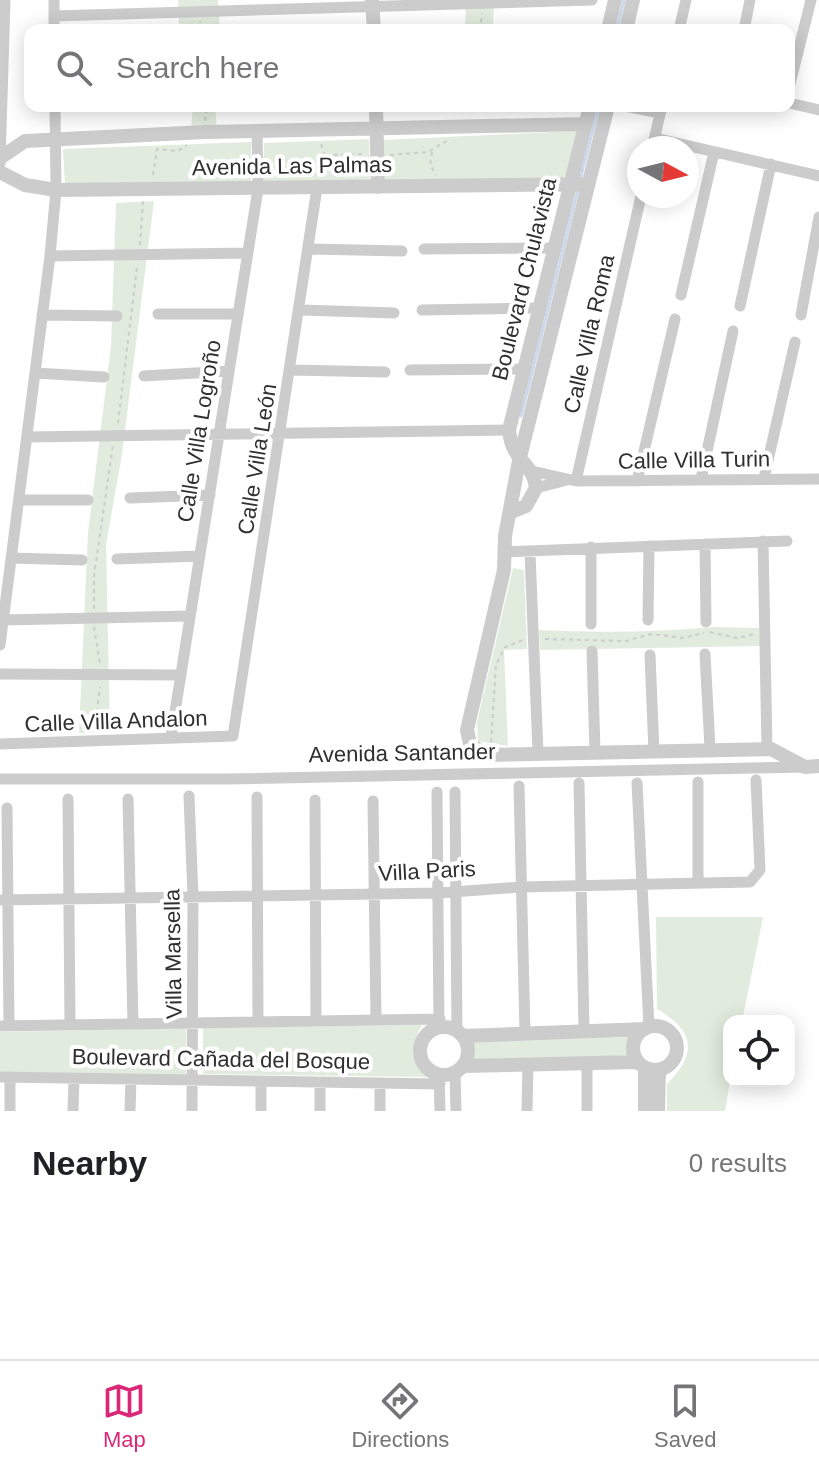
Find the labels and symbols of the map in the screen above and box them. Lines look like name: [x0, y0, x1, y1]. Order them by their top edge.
north arrow: [627, 136, 699, 208]
street label: Avenida Las Palmas: [192, 152, 392, 180]
street label: Boulevard Chulavista: [487, 174, 561, 383]
street label: Calle Villa Roma: [559, 251, 620, 416]
street label: Calle Villa Logroño: [172, 338, 226, 524]
street label: Calle Villa León: [233, 382, 281, 536]
street label: Calle Villa Turin: [618, 446, 770, 474]
street label: Calle Villa Andalon: [24, 705, 208, 737]
street label: Avenida Santander: [308, 739, 496, 767]
street label: Villa Paris: [378, 856, 476, 886]
street label: Villa Marsella: [159, 888, 187, 1019]
street label: Boulevard Cañada del Bosque: [72, 1044, 370, 1074]

